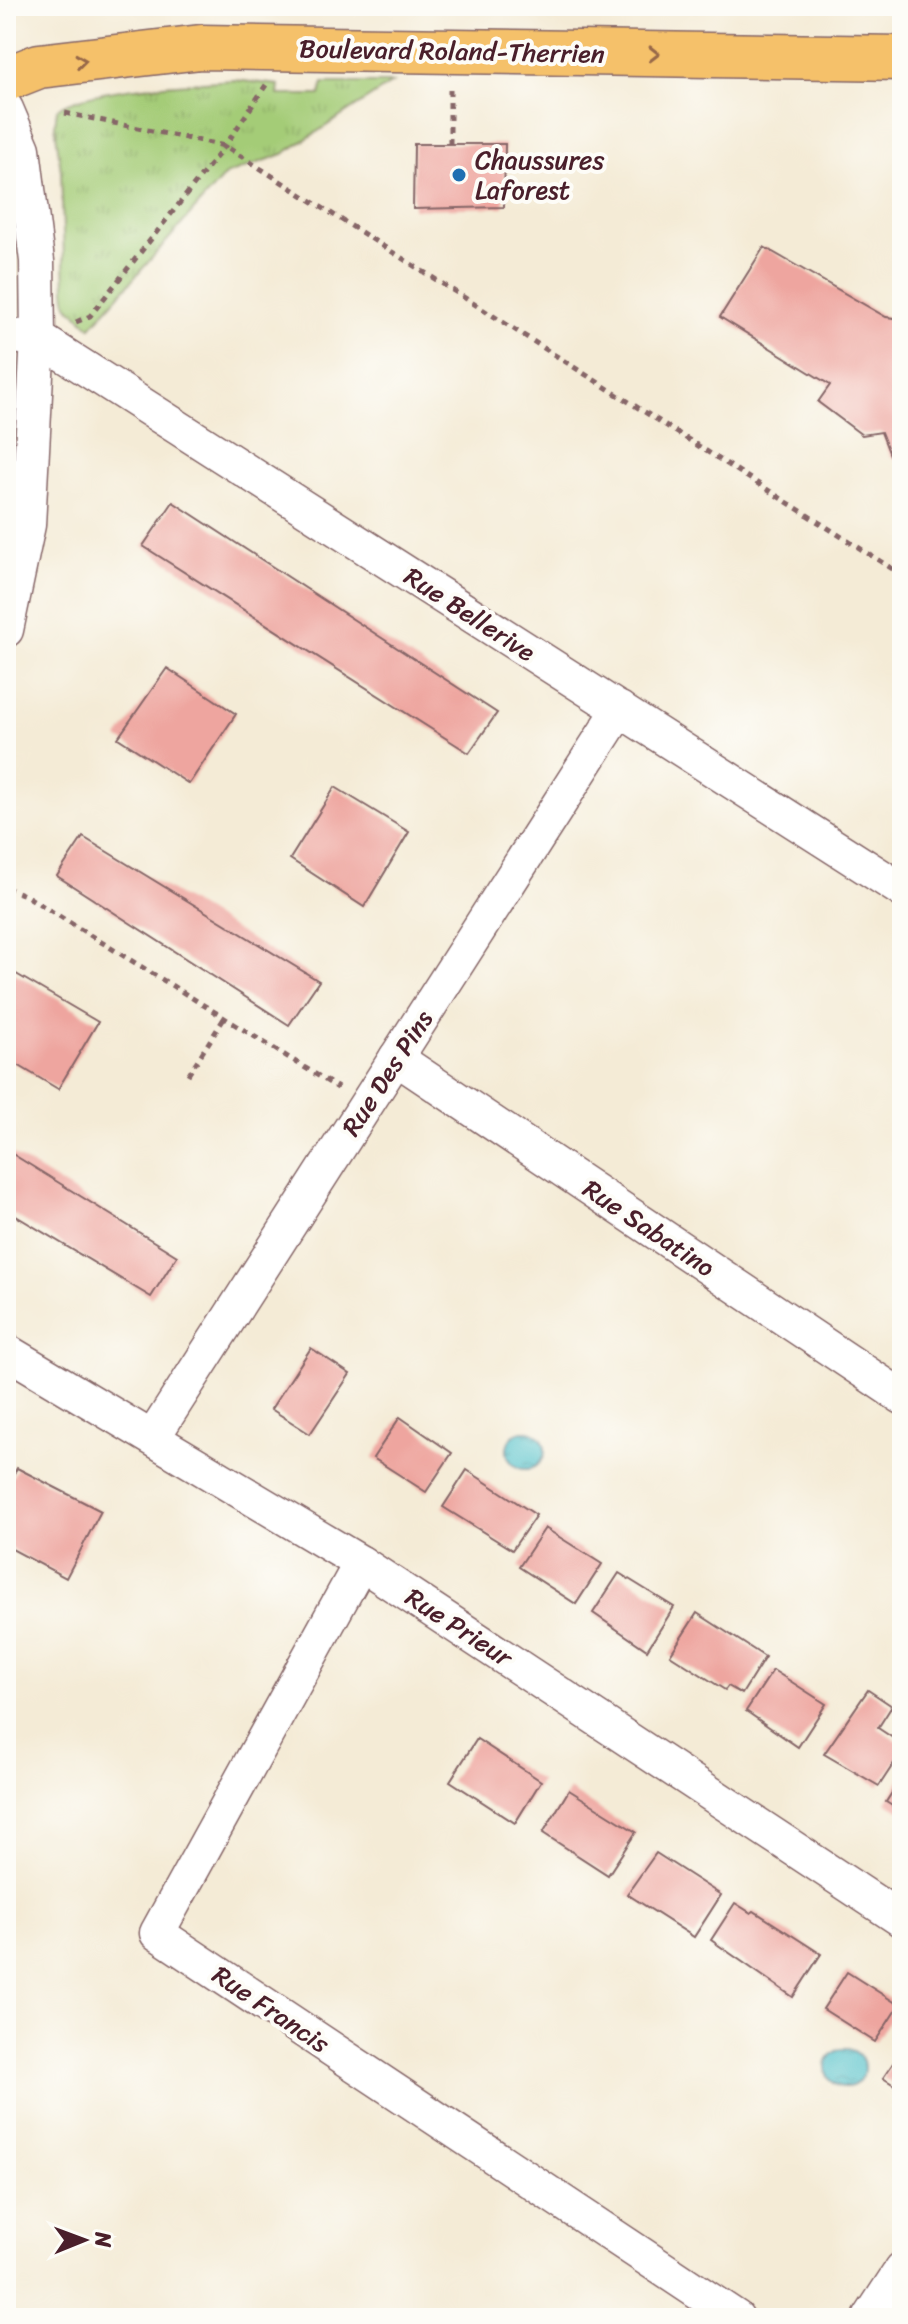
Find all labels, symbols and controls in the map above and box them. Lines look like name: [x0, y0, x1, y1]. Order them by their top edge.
street label: Boulevard Roland-Therrien: [299, 25, 605, 77]
one-way arrow: [648, 45, 661, 63]
one-way arrow: [74, 53, 88, 70]
place label: Chaussures Laforest: [475, 137, 604, 213]
marker: Chaussures Laforest: [450, 166, 468, 184]
street label: Rue Bellerive: [395, 554, 546, 674]
street label: Rue Des Pins: [329, 1000, 446, 1146]
street label: Rue Sabatino: [573, 1166, 725, 1290]
street label: Rue Prieur: [396, 1575, 523, 1680]
street label: Rue Francis: [203, 1953, 340, 2066]
north arrow: [44, 2200, 124, 2280]
text: N: [84, 2231, 123, 2248]

